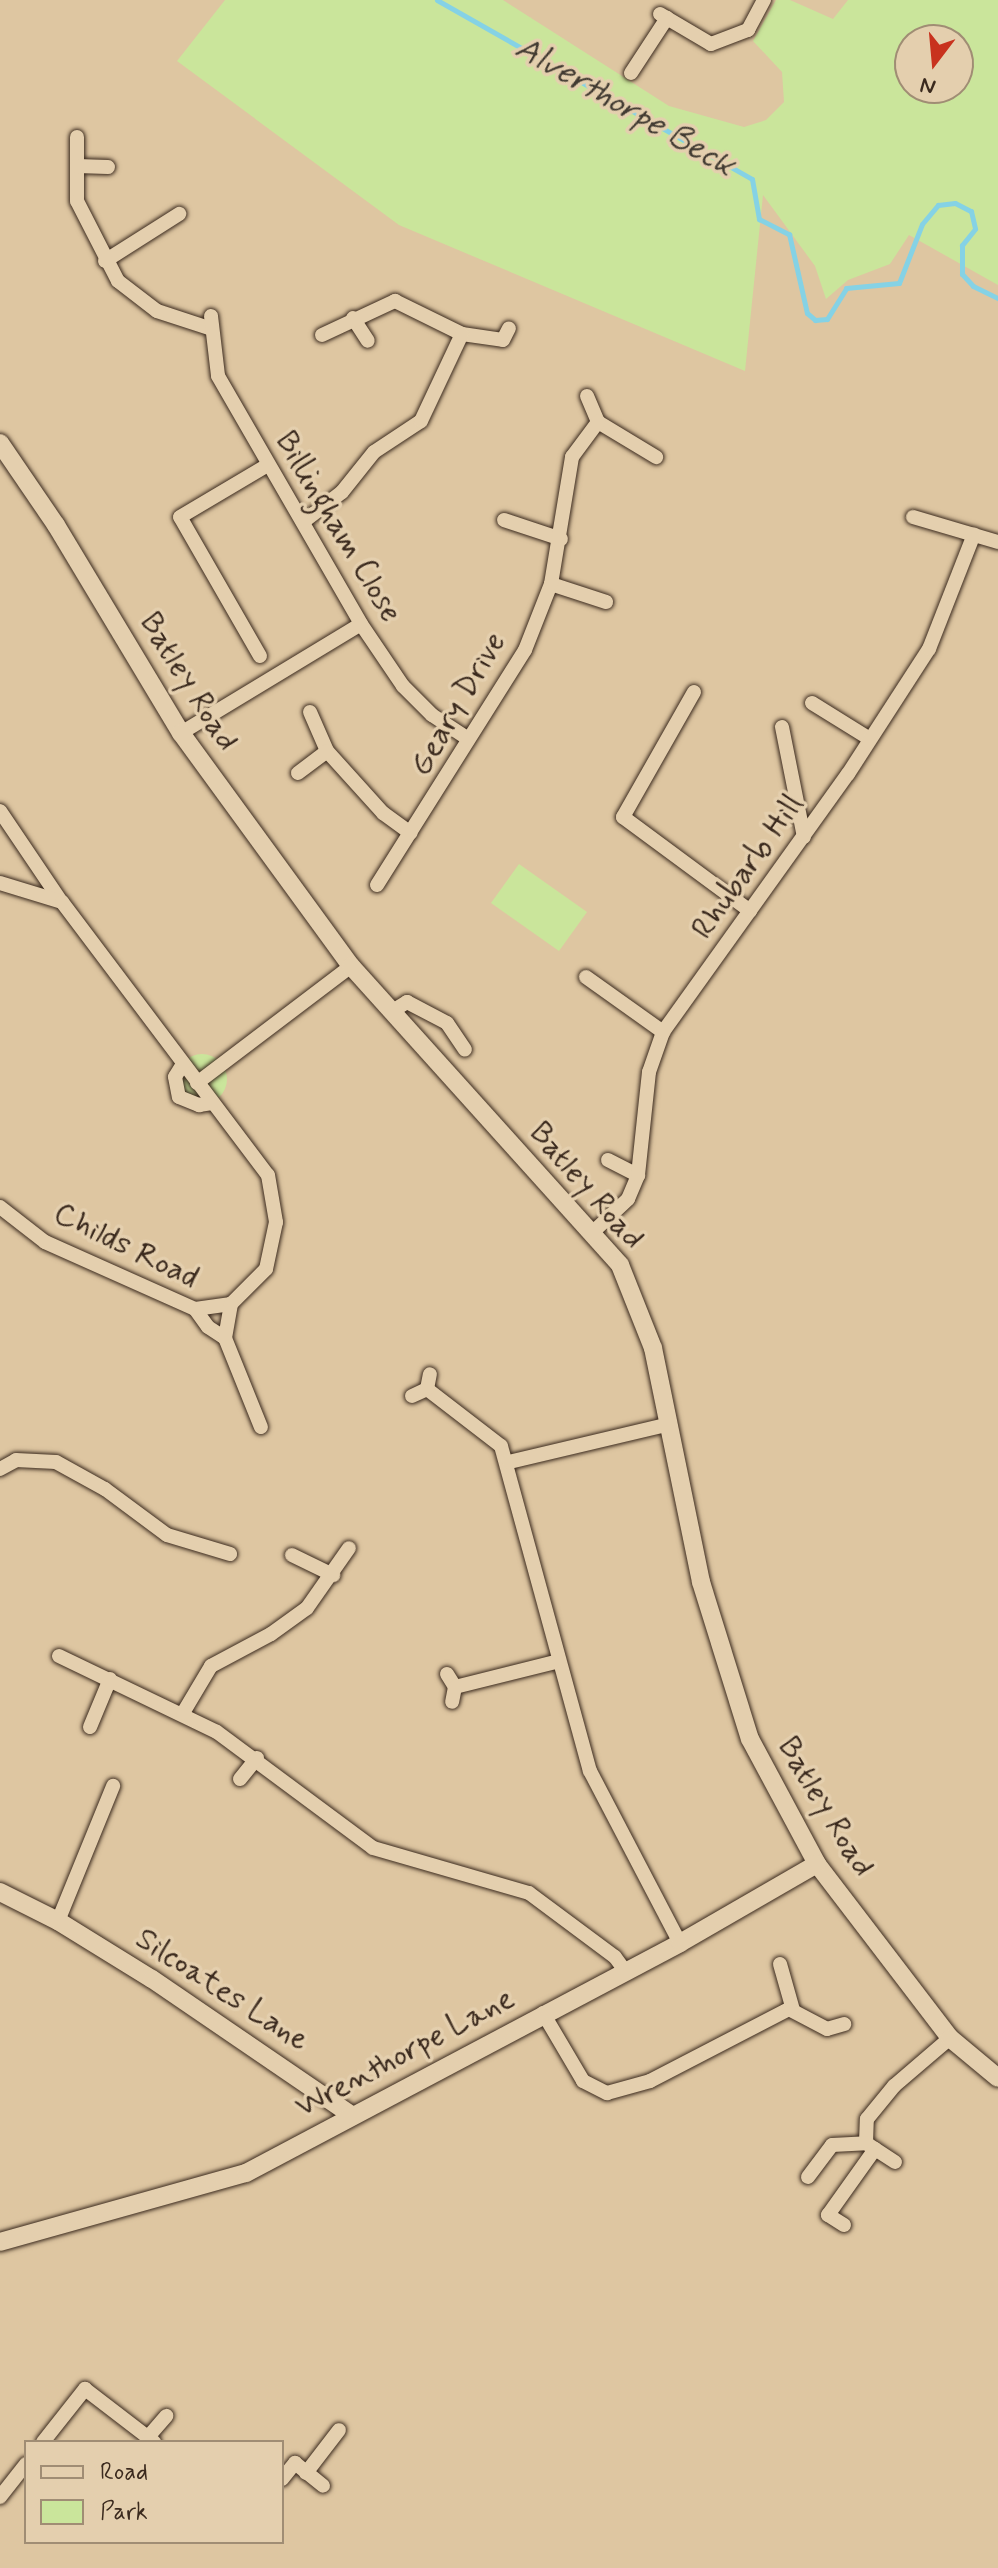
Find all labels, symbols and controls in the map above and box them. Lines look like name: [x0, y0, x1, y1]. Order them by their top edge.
north arrow: [894, 24, 974, 104]
water label: Alverthorpe Beck: [508, 28, 742, 186]
text: N: [917, 70, 939, 101]
street label: Billingham Close: [265, 422, 411, 632]
street label: Batley Road: [130, 605, 246, 759]
street label: Geary Drive: [401, 625, 515, 783]
street label: Rhubarb Hill: [684, 788, 812, 946]
street label: Batley Road: [520, 1114, 652, 1258]
street label: Childs Road: [48, 1195, 204, 1297]
street label: Batley Road: [768, 1730, 882, 1884]
street label: Silcoates Lane: [127, 1919, 317, 2061]
street label: Wrenthorpe Lane: [290, 1979, 520, 2127]
legend: [24, 2440, 284, 2544]
text: Road: [100, 2457, 148, 2488]
text: Park: [100, 2497, 148, 2528]

